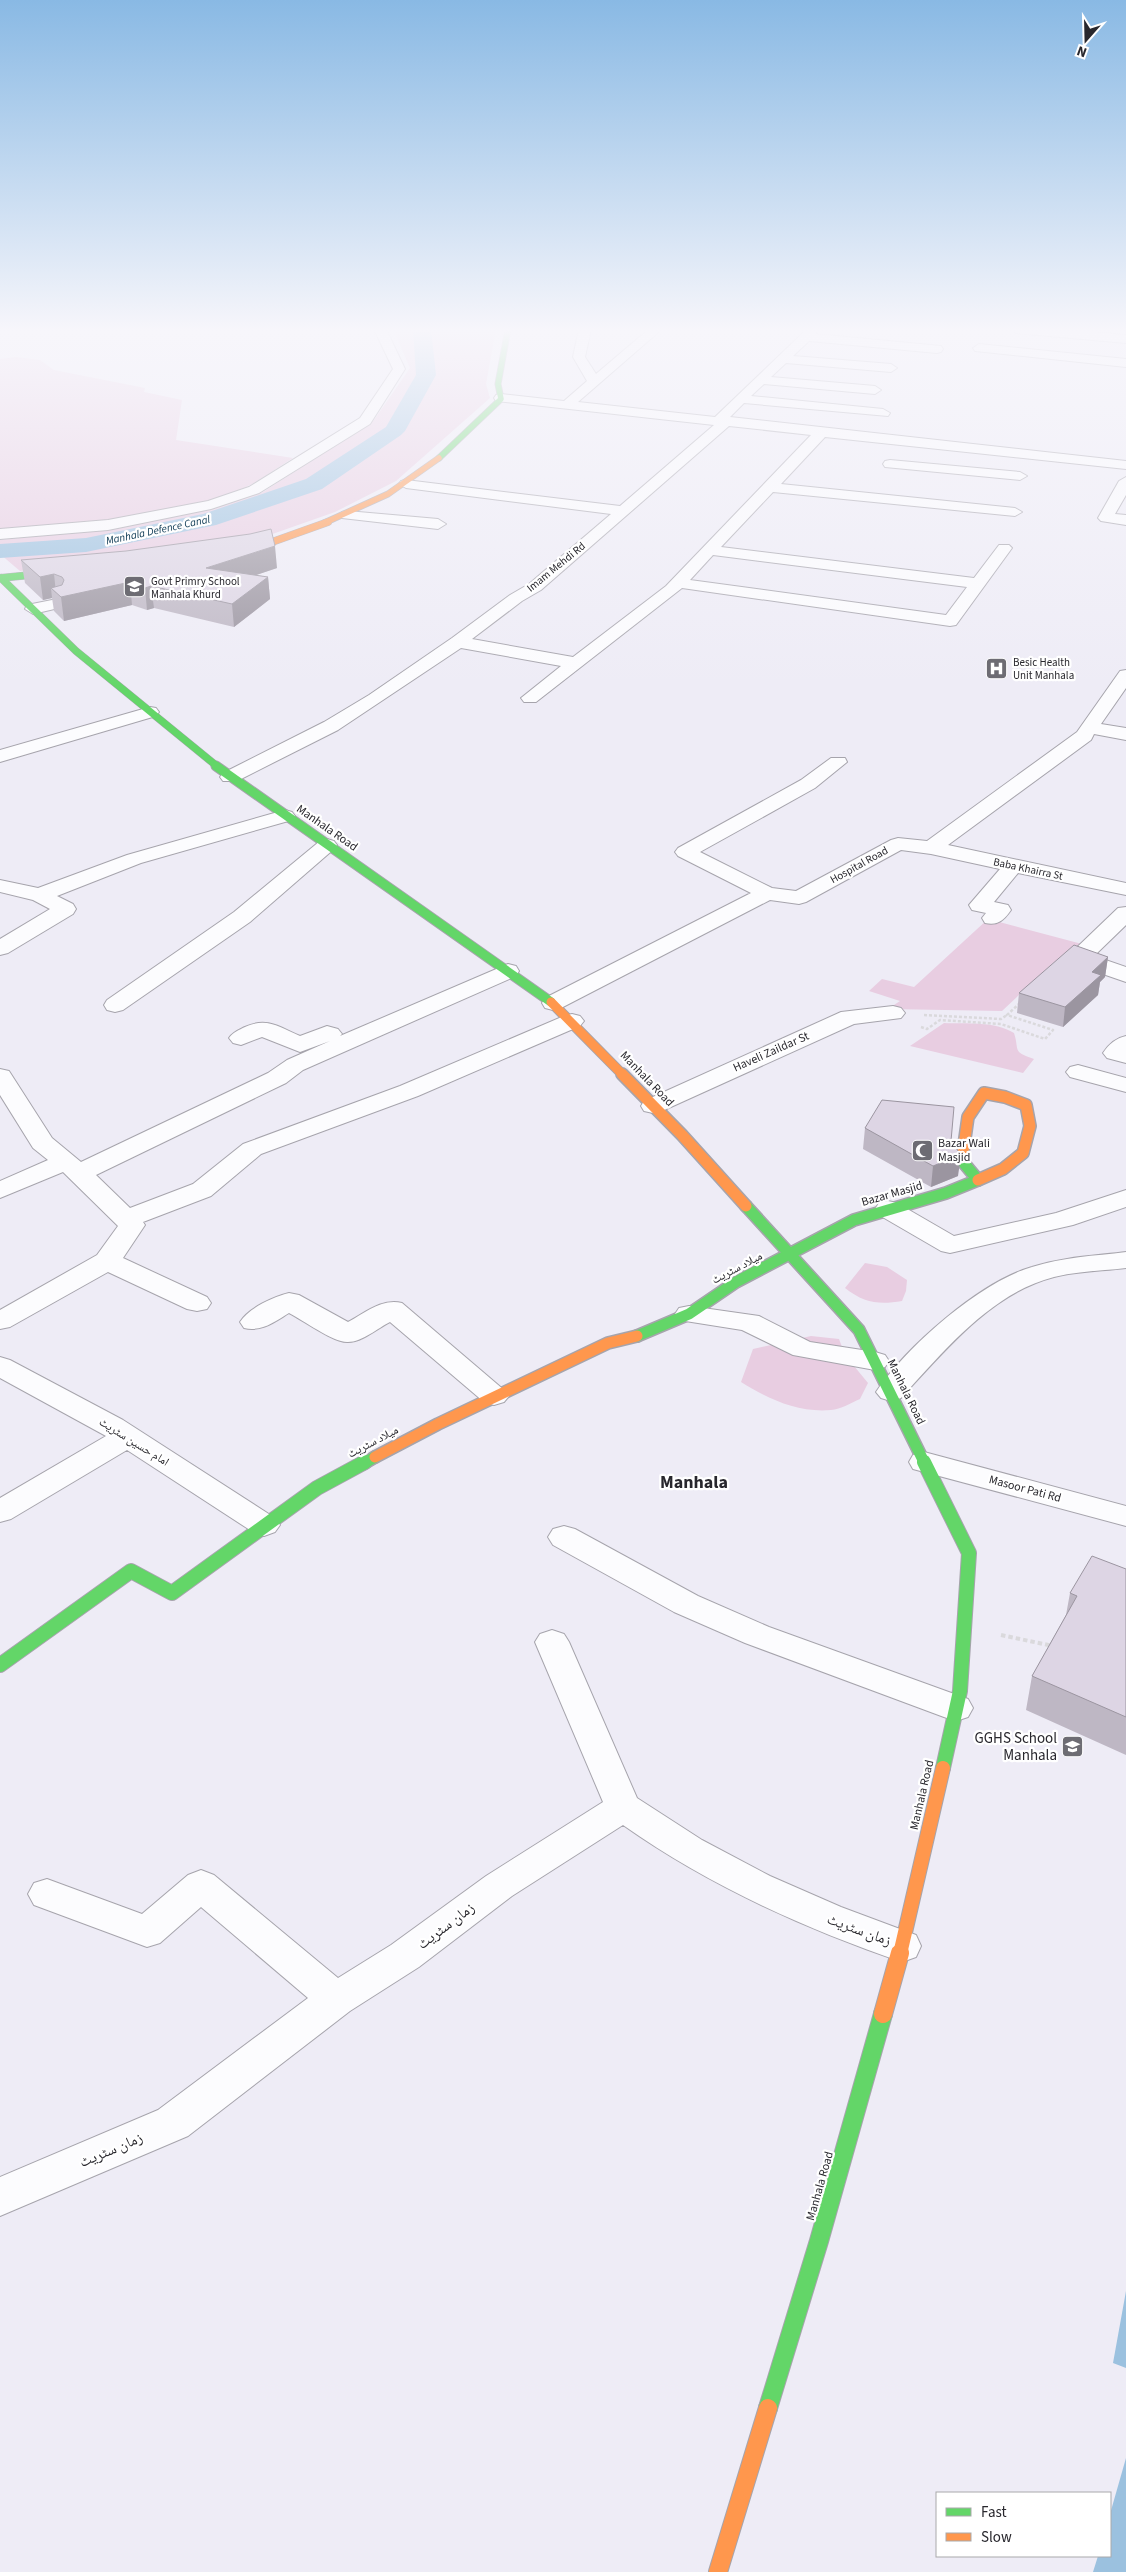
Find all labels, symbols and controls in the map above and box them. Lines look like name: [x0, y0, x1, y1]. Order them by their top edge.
north arrow: [1061, 15, 1111, 65]
text: N: [1074, 40, 1090, 62]
water label: Manhala Defence Canal: [104, 512, 212, 548]
street label: Imam Mehdi Rd: [523, 539, 589, 595]
place label: Govt Primry School Manhala Khurd: [151, 574, 240, 602]
school or university icon: Govt Primry School Manhala Khurd: [123, 575, 147, 599]
place label: Besic Health Unit Manhala: [1013, 655, 1074, 683]
hospital icon: Besic Health Unit Manhala: [985, 656, 1009, 680]
street label: Manhala Road: [293, 801, 361, 855]
street label: Hospital Road: [827, 843, 891, 887]
street label: Baba Khairra St: [992, 854, 1064, 884]
street label: Haveli Zaildar St: [730, 1028, 812, 1076]
street label: Manhala Road: [616, 1047, 678, 1111]
place label: Bazar Wali Masjid: [938, 1135, 990, 1166]
mosque icon: Bazar Wali Masjid: [910, 1138, 934, 1162]
street label: Bazar Masjid: [859, 1177, 925, 1211]
street label: میلاد سٹریٹ: [709, 1247, 765, 1289]
street label: Manhala Road: [883, 1356, 929, 1428]
street label: امام حسین سٹریٹ: [96, 1414, 173, 1470]
street label: میلاد سٹریٹ: [345, 1421, 401, 1463]
district label: Manhala: [660, 1470, 728, 1495]
street label: Masoor Pati Rd: [987, 1471, 1063, 1507]
place label: GGHS School Manhala: [975, 1728, 1057, 1766]
school or university icon: GGHS School Manhala: [1061, 1735, 1085, 1759]
street label: Manhala Road: [906, 1758, 938, 1832]
street label: زمان سٹریٹ: [413, 1897, 479, 1955]
street label: زمان سٹریٹ: [824, 1909, 894, 1951]
street label: زمان سٹریٹ: [76, 2127, 146, 2173]
street label: Manhala Road: [802, 2149, 838, 2223]
legend: [936, 2492, 1111, 2557]
text: Fast: [981, 2502, 1007, 2523]
text: Slow: [981, 2527, 1012, 2548]

